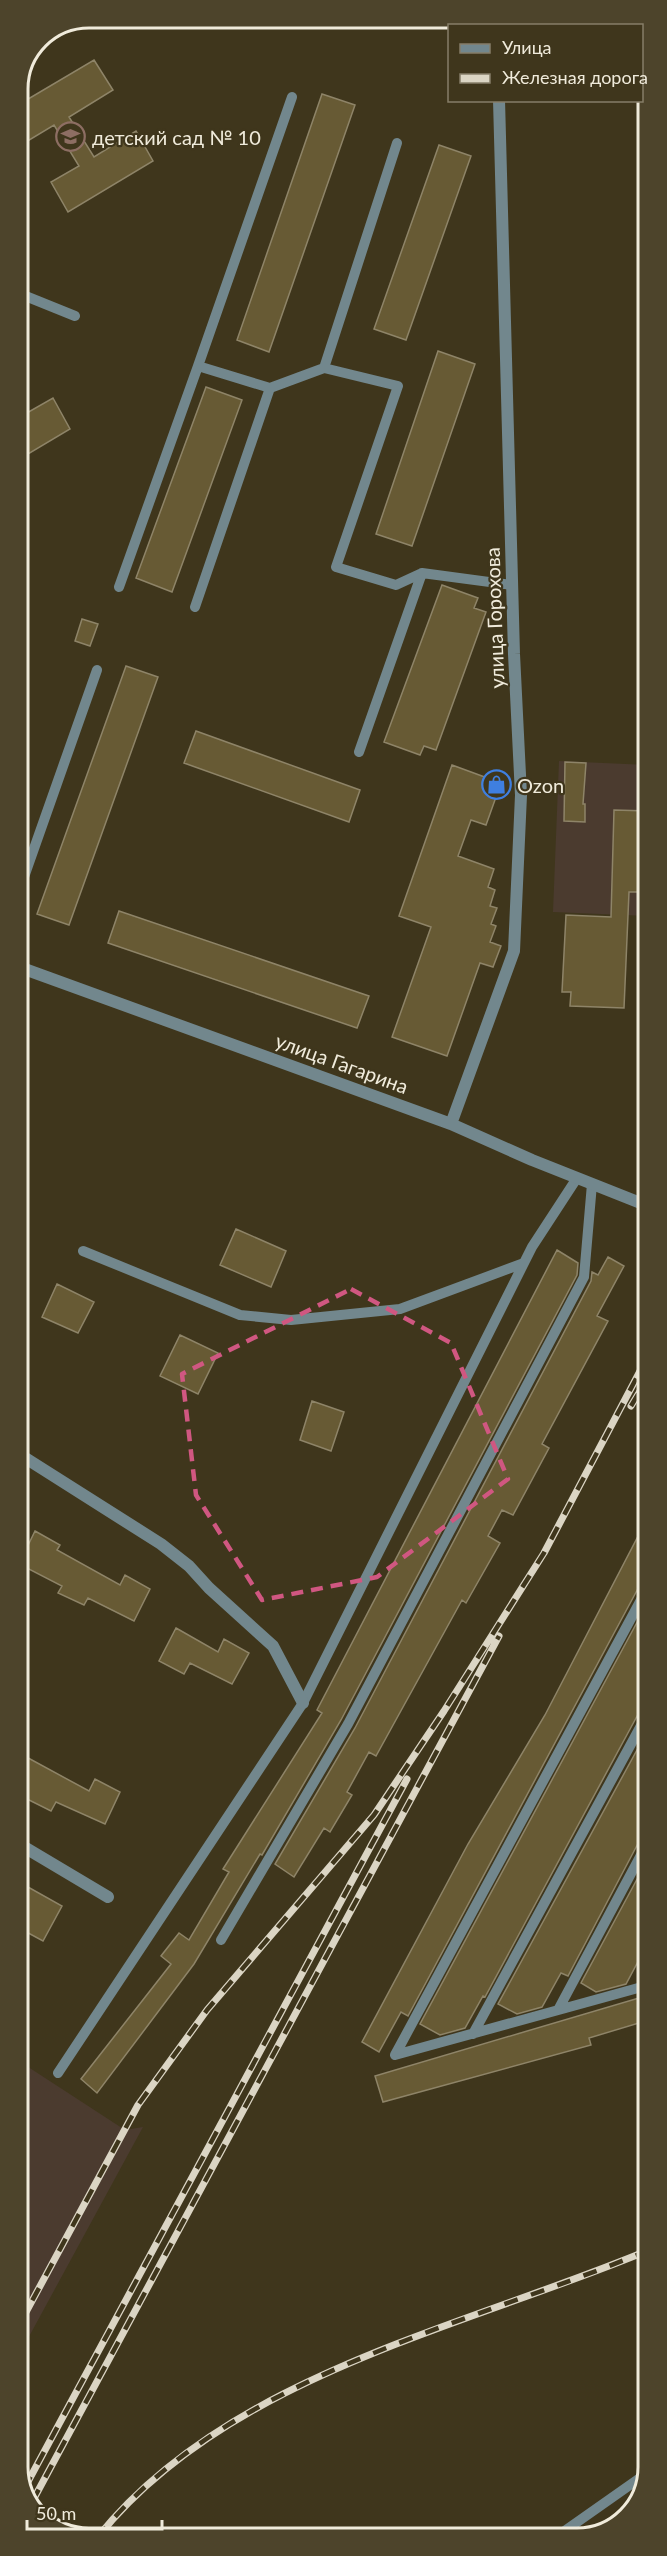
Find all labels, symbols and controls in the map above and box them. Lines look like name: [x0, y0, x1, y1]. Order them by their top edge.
legend: [448, 24, 643, 102]
text: Улица: [502, 36, 552, 58]
text: Железная дорога: [502, 66, 648, 88]
school or university icon: детский сад № 10: [55, 121, 87, 153]
place label: детский сад № 10: [92, 125, 261, 149]
street label: улица Горохова: [480, 547, 508, 689]
shop icon: Ozon: [480, 769, 512, 801]
place label: Ozon: [517, 773, 564, 797]
street label: улица Гагарина: [272, 1028, 412, 1098]
scale bar: [27, 2493, 162, 2531]
text: 50 m: [36, 2502, 76, 2524]

